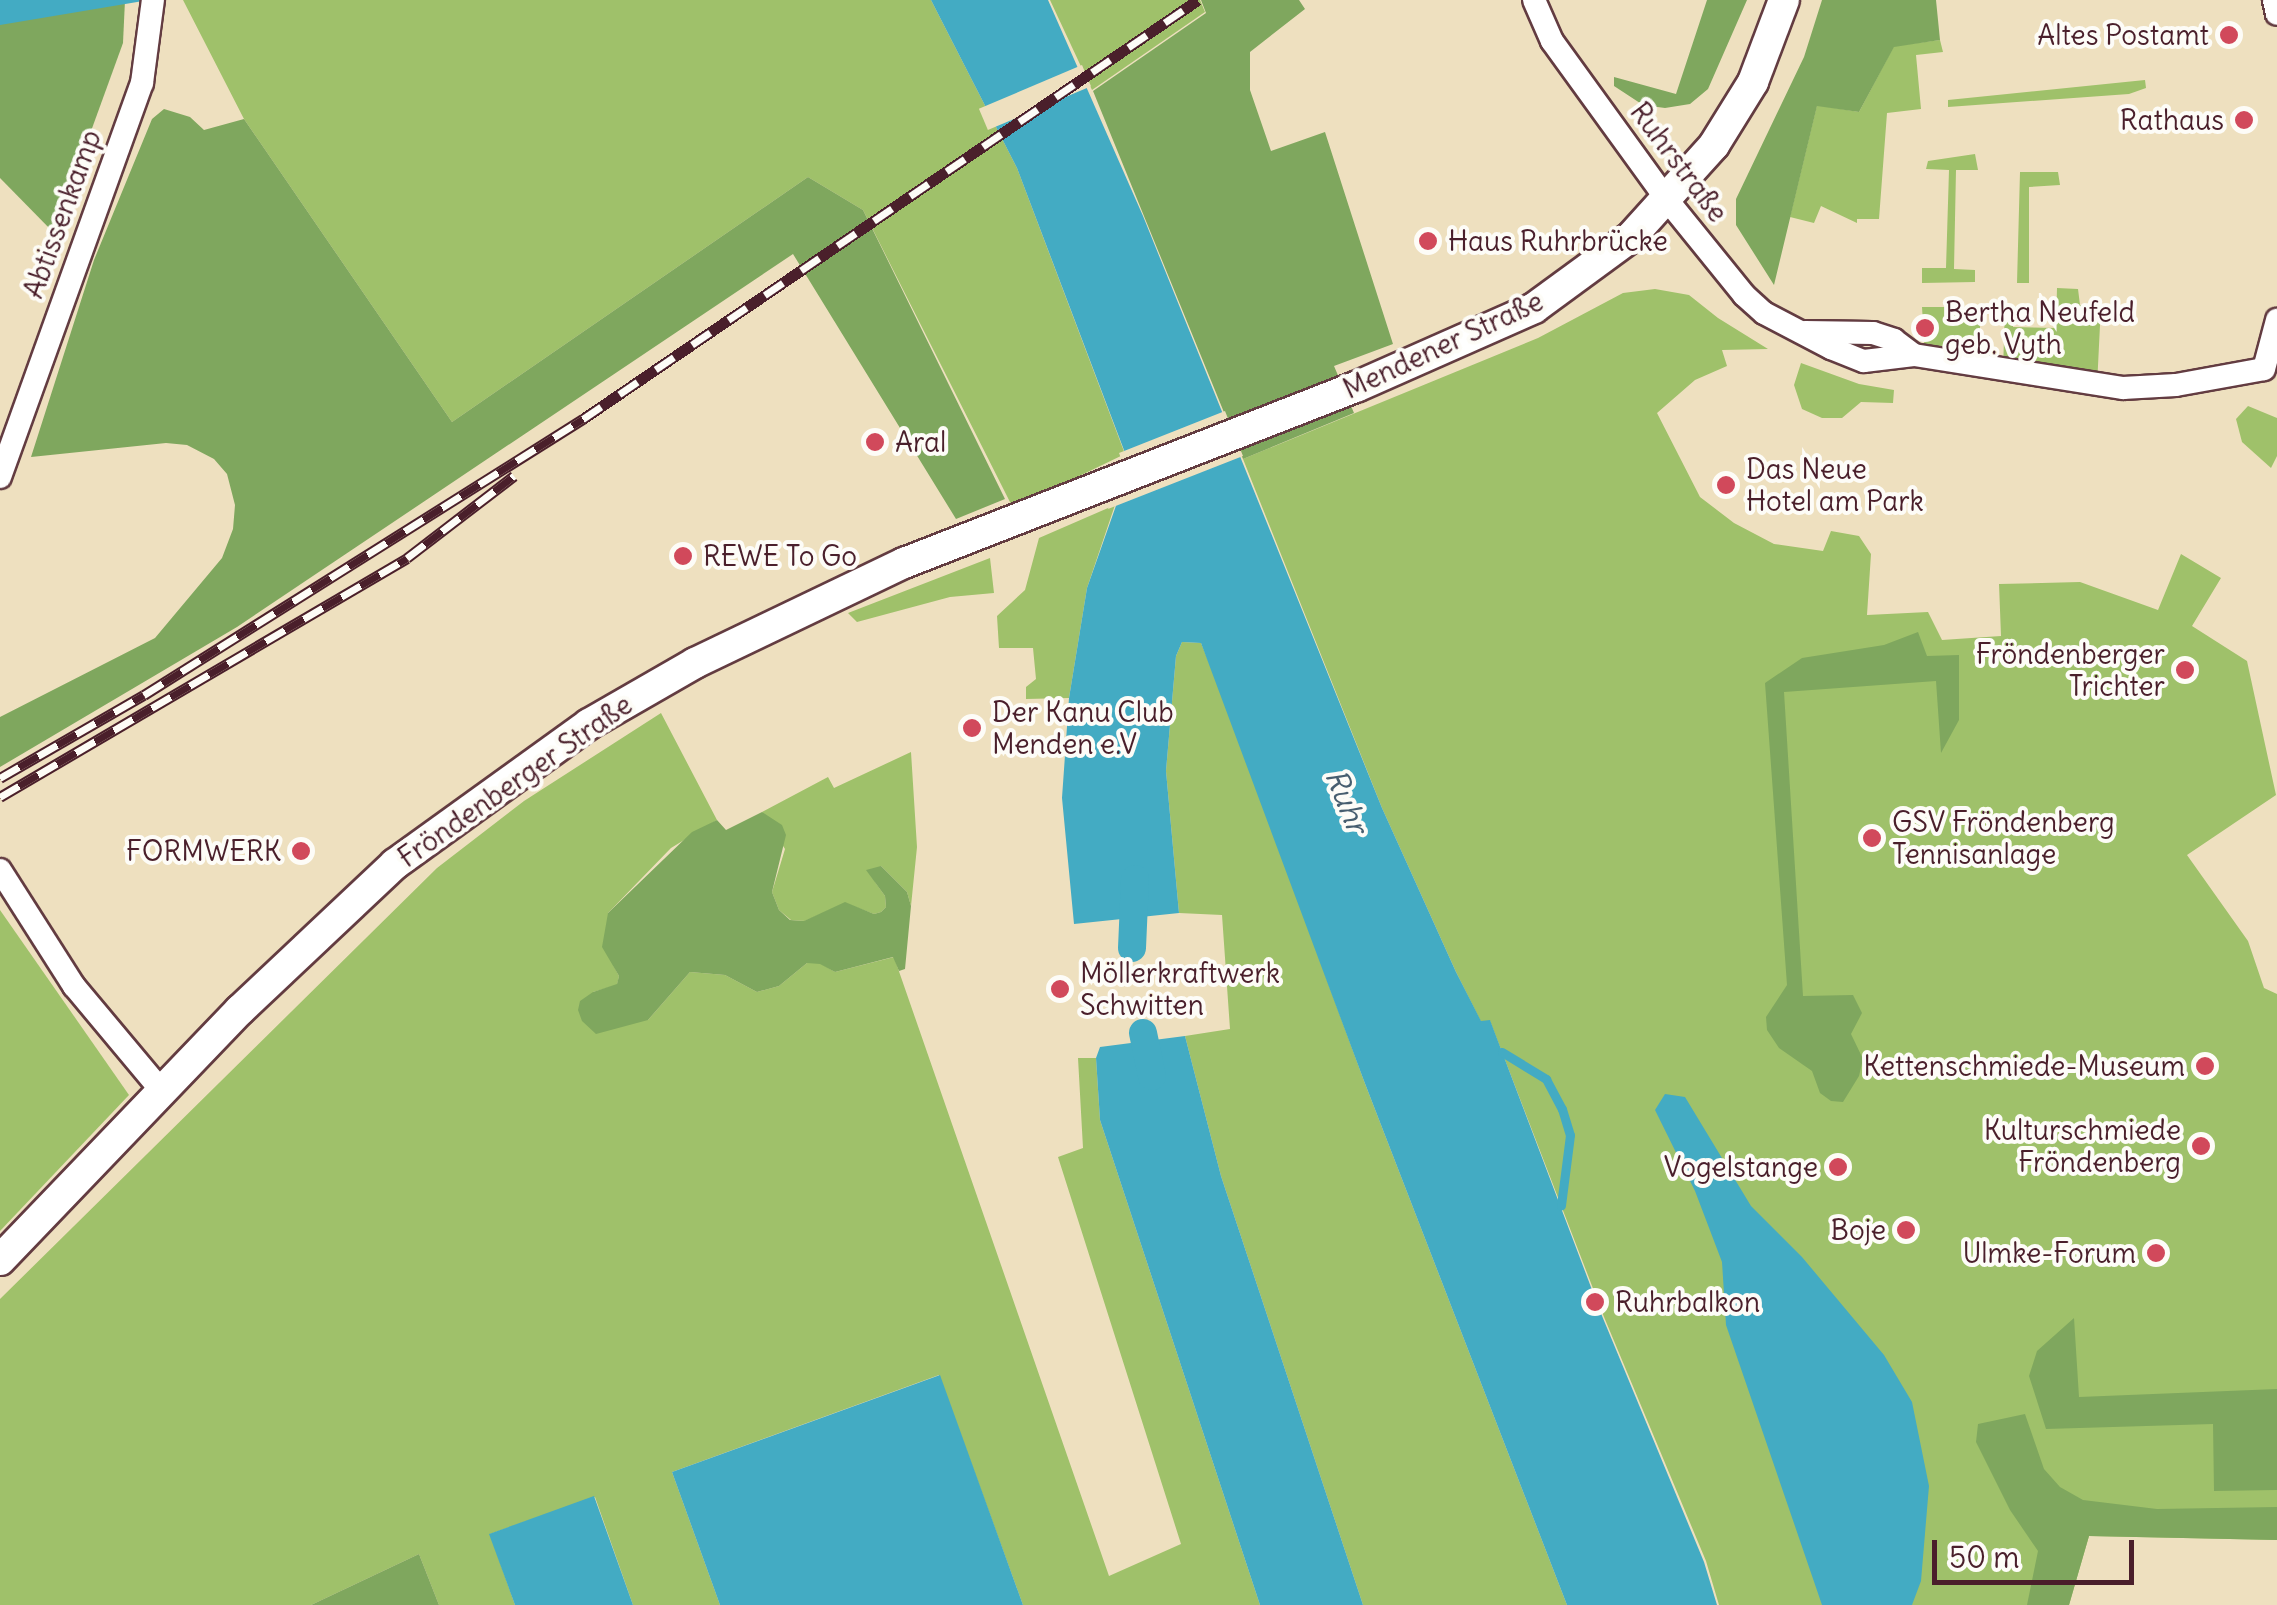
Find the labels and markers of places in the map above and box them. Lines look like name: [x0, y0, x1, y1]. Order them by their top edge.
place label: Altes Postamt: [2037, 18, 2209, 52]
marker: Altes Postamt: [2218, 24, 2240, 46]
place label: Rathaus: [2120, 103, 2224, 137]
marker: Rathaus: [2233, 109, 2255, 131]
place label: Haus Ruhrbrücke: [1448, 224, 1668, 258]
marker: Haus Ruhrbrücke: [1417, 230, 1439, 252]
place label: Bertha Neufeld geb. Vyth: [1945, 295, 2135, 361]
marker: Bertha Neufeld geb. Vyth: [1914, 317, 1936, 339]
place label: Aral: [895, 425, 946, 459]
marker: Aral: [864, 431, 886, 453]
place label: Das Neue Hotel am Park: [1746, 452, 1924, 518]
marker: Das Neue Hotel am Park: [1715, 474, 1737, 496]
place label: REWE To Go: [703, 539, 857, 573]
marker: REWE To Go: [672, 545, 694, 567]
place label: Fröndenberger Trichter: [1976, 637, 2165, 703]
marker: Fröndenberger Trichter: [2174, 659, 2196, 681]
place label: Der Kanu Club Menden e.V: [992, 695, 1174, 761]
marker: Der Kanu Club Menden e.V: [961, 717, 983, 739]
place label: GSV Fröndenberg Tennisanlage: [1892, 805, 2115, 871]
marker: GSV Fröndenberg Tennisanlage: [1861, 827, 1883, 849]
place label: FORMWERK: [126, 834, 281, 868]
marker: FORMWERK: [290, 840, 312, 862]
place label: Möllerkraftwerk Schwitten: [1080, 956, 1280, 1022]
marker: Möllerkraftwerk Schwitten: [1049, 978, 1071, 1000]
place label: Kettenschmiede-Museum: [1863, 1049, 2185, 1083]
marker: Kettenschmiede-Museum: [2194, 1055, 2216, 1077]
place label: Kulturschmiede Fröndenberg: [1984, 1113, 2181, 1179]
marker: Kulturschmiede Fröndenberg: [2190, 1135, 2212, 1157]
place label: Vogelstange: [1664, 1150, 1818, 1184]
marker: Vogelstange: [1827, 1156, 1849, 1178]
place label: Boje: [1831, 1213, 1886, 1247]
marker: Boje: [1895, 1219, 1917, 1241]
place label: Ulmke-Forum: [1962, 1236, 2136, 1270]
marker: Ulmke-Forum: [2145, 1242, 2167, 1264]
place label: Ruhrbalkon: [1615, 1285, 1760, 1319]
marker: Ruhrbalkon: [1584, 1291, 1606, 1313]

